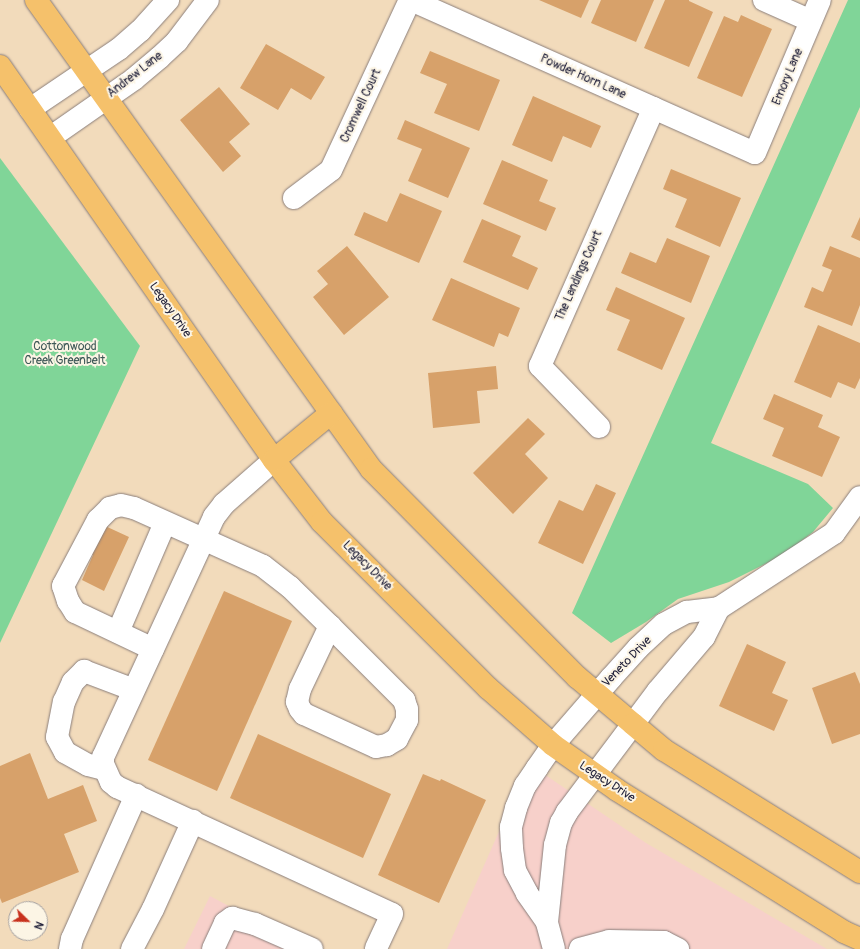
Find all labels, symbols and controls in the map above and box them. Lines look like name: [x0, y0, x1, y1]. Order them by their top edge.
street label: Emory Lane: [770, 47, 806, 107]
street label: Andrew Lane: [105, 49, 165, 101]
street label: Powder Horn Lane: [538, 52, 628, 102]
street label: Cromwell Court: [338, 67, 384, 145]
street label: The Landings Court: [553, 229, 605, 323]
street label: Legacy Drive: [146, 280, 194, 340]
park label: Cottonwood Creek Greenbelt: [25, 340, 105, 368]
street label: Legacy Drive: [339, 538, 395, 594]
street label: Veneto Drive: [599, 634, 655, 690]
street label: Legacy Drive: [576, 759, 638, 805]
north arrow: [8, 901, 48, 941]
text: N: [31, 920, 46, 931]

